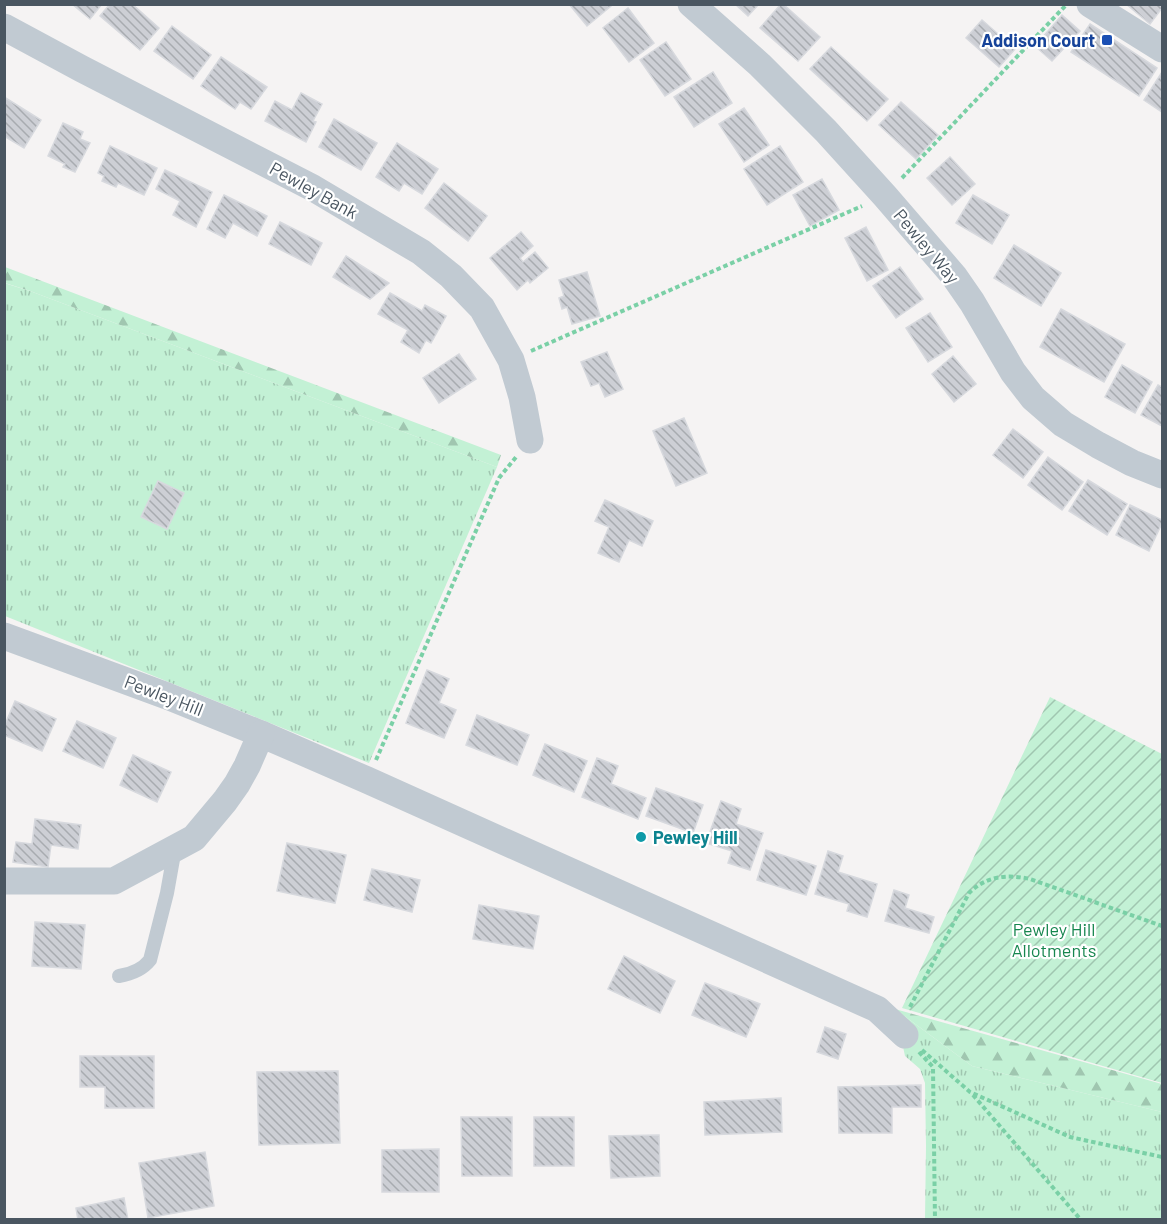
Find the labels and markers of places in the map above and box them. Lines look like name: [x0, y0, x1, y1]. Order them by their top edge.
place label: Addison Court: [981, 29, 1095, 51]
marker: Addison Court: [1100, 33, 1114, 47]
place label: Pewley Hill: [653, 826, 738, 848]
marker: Pewley Hill: [634, 830, 648, 844]

